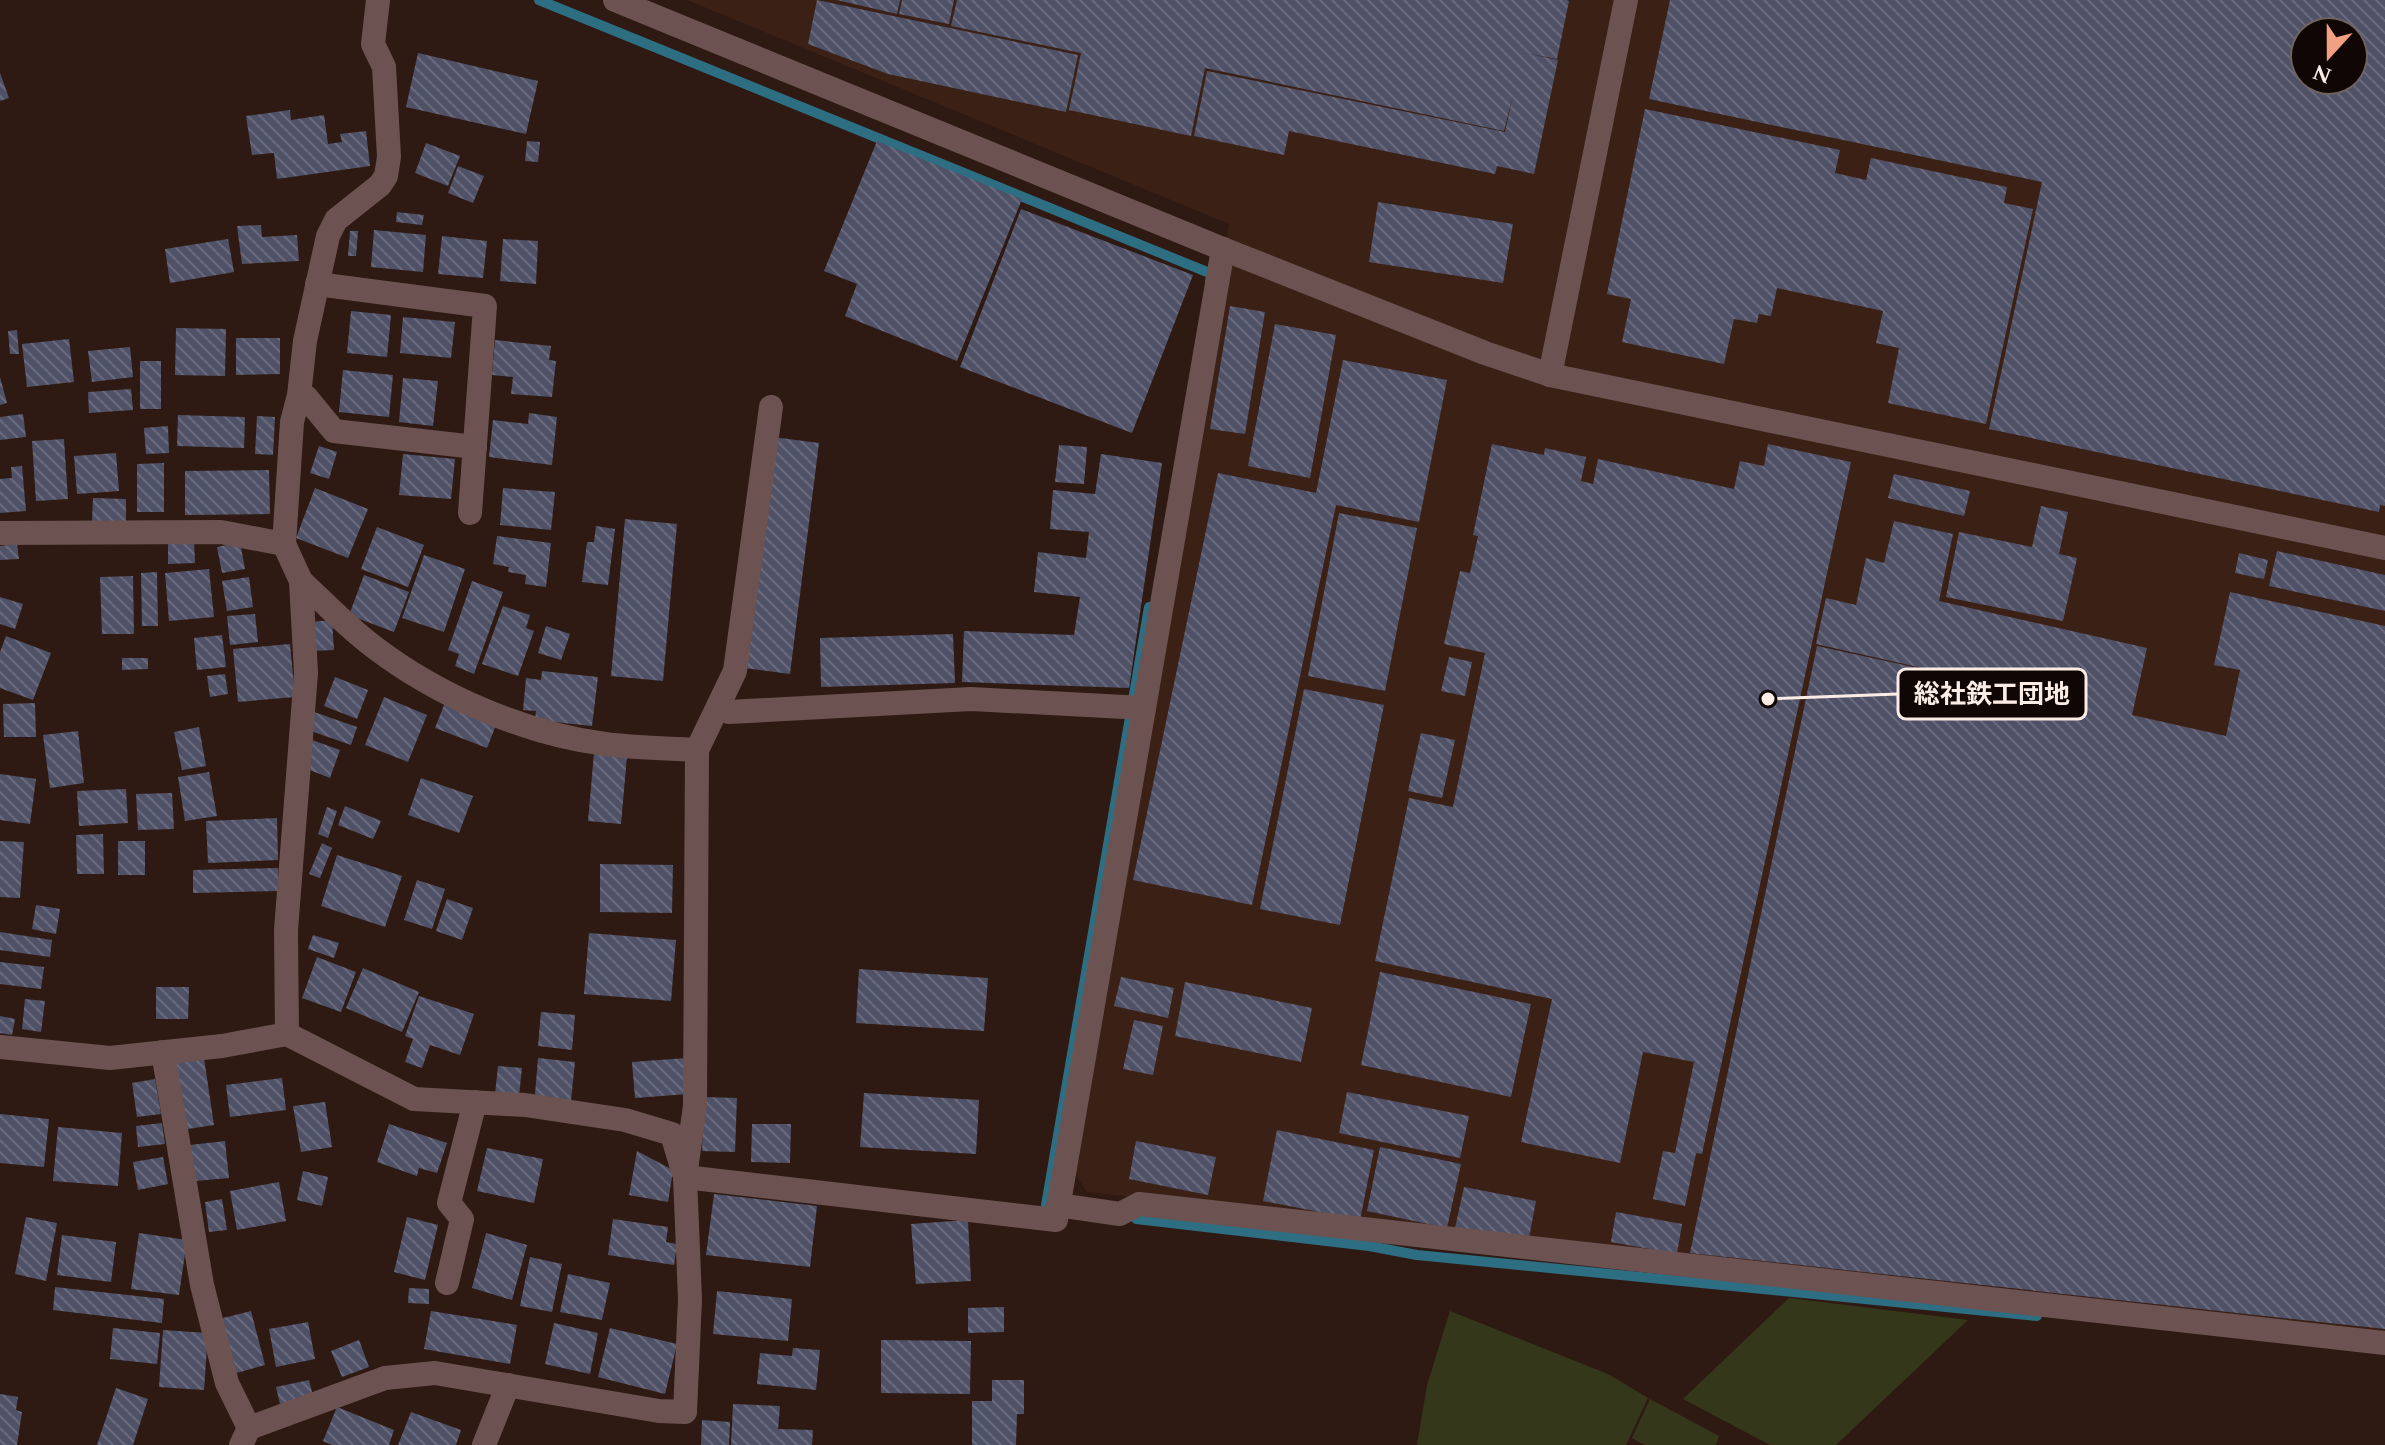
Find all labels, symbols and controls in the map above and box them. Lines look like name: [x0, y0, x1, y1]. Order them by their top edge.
north arrow: [2289, 16, 2369, 96]
text: N: [2308, 55, 2337, 92]
callout: 総社鉄工団地: [1898, 669, 2086, 719]
text: 総社鉄工団地: [1914, 675, 2070, 715]

